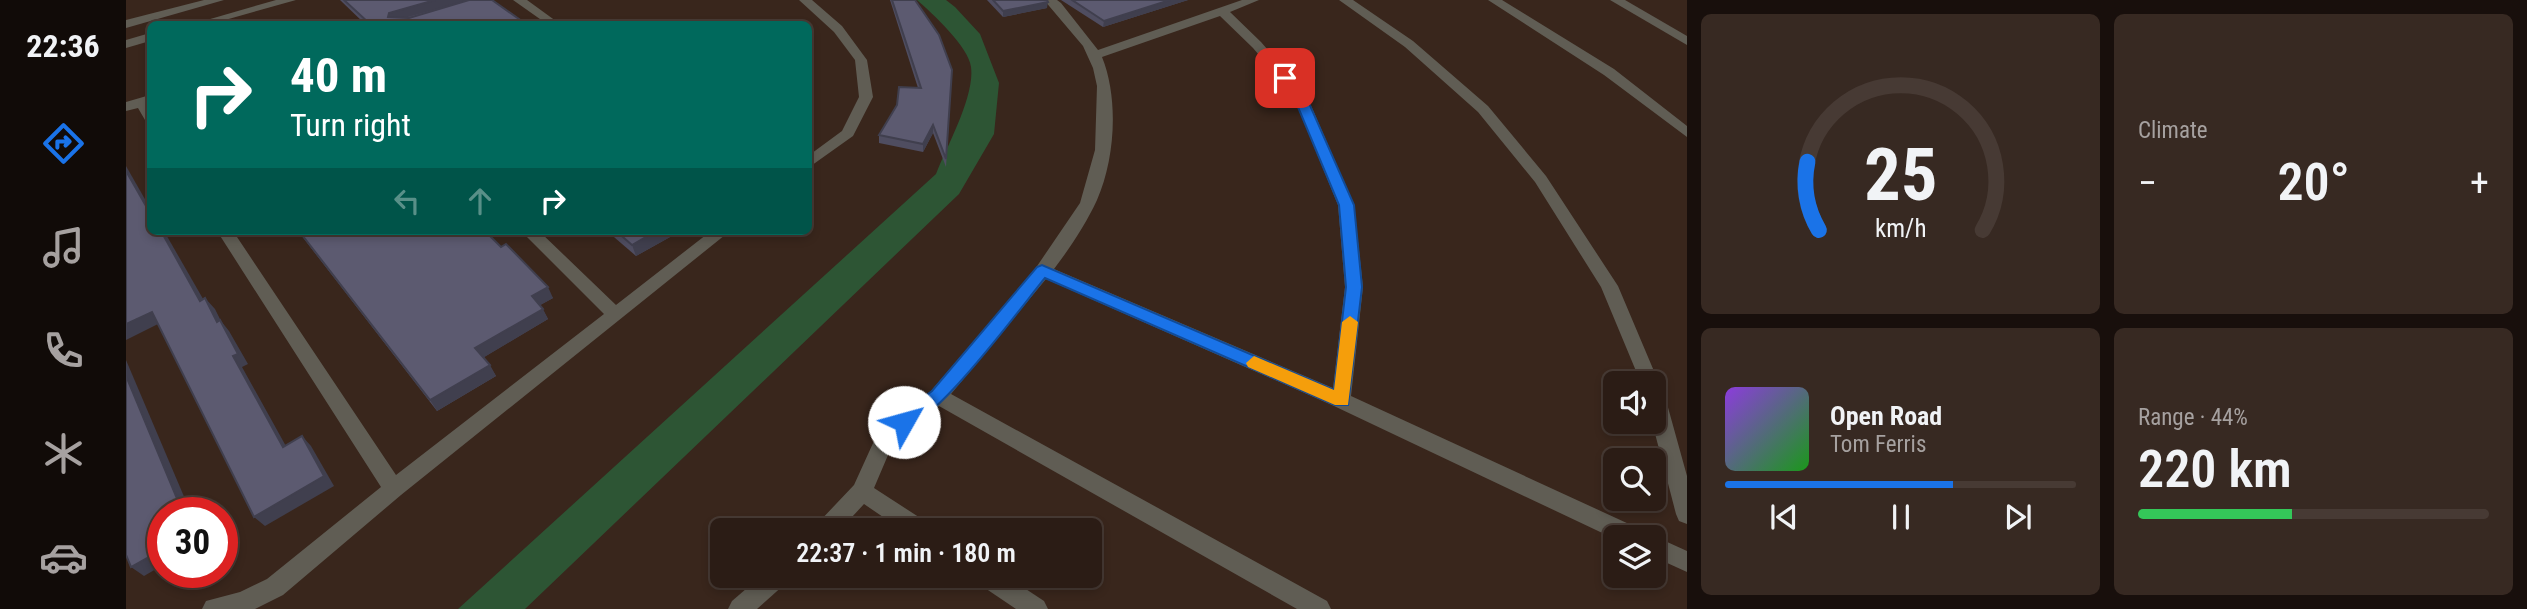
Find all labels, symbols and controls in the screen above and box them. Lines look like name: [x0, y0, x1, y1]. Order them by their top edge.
text: 22:36: [26, 27, 100, 65]
text: 40 m: [290, 47, 387, 104]
pin: [1255, 48, 1315, 108]
icon: right: [175, 49, 266, 140]
icon: arrive: [1266, 59, 1304, 97]
text: Turn right: [290, 106, 411, 144]
text: Climate: [2138, 117, 2208, 144]
icon: directions: [39, 119, 88, 168]
text: 25: [1864, 132, 1937, 218]
text: 20°: [2277, 152, 2350, 213]
text: −: [2138, 161, 2157, 205]
text: +: [2470, 161, 2489, 205]
icon: left: [388, 182, 426, 220]
icon: ahead: [461, 182, 499, 220]
icon: right: [534, 182, 572, 220]
text: km/h: [1875, 214, 1926, 243]
icon: music: [39, 223, 88, 272]
icon: phone: [39, 326, 88, 375]
map controls: [1603, 371, 1666, 588]
button: sound: [1603, 371, 1666, 434]
position arrow: [867, 385, 941, 459]
text: Open Road: [1830, 401, 1942, 431]
text: Range · 44%: [2138, 404, 2248, 431]
icon: climate: [39, 429, 88, 478]
text: Tom Ferris: [1830, 431, 1926, 458]
text: 220 km: [2138, 439, 2292, 500]
button: search: [1603, 448, 1666, 511]
speed limit sign: 30: [147, 497, 238, 588]
icon: previous: [1765, 498, 1803, 536]
icon: pause: [1882, 498, 1920, 536]
icon: next: [1999, 498, 2037, 536]
button: layers: [1603, 525, 1666, 588]
icon: car: [39, 533, 88, 582]
text: 22:37 · 1 min · 180 m: [796, 538, 1016, 568]

